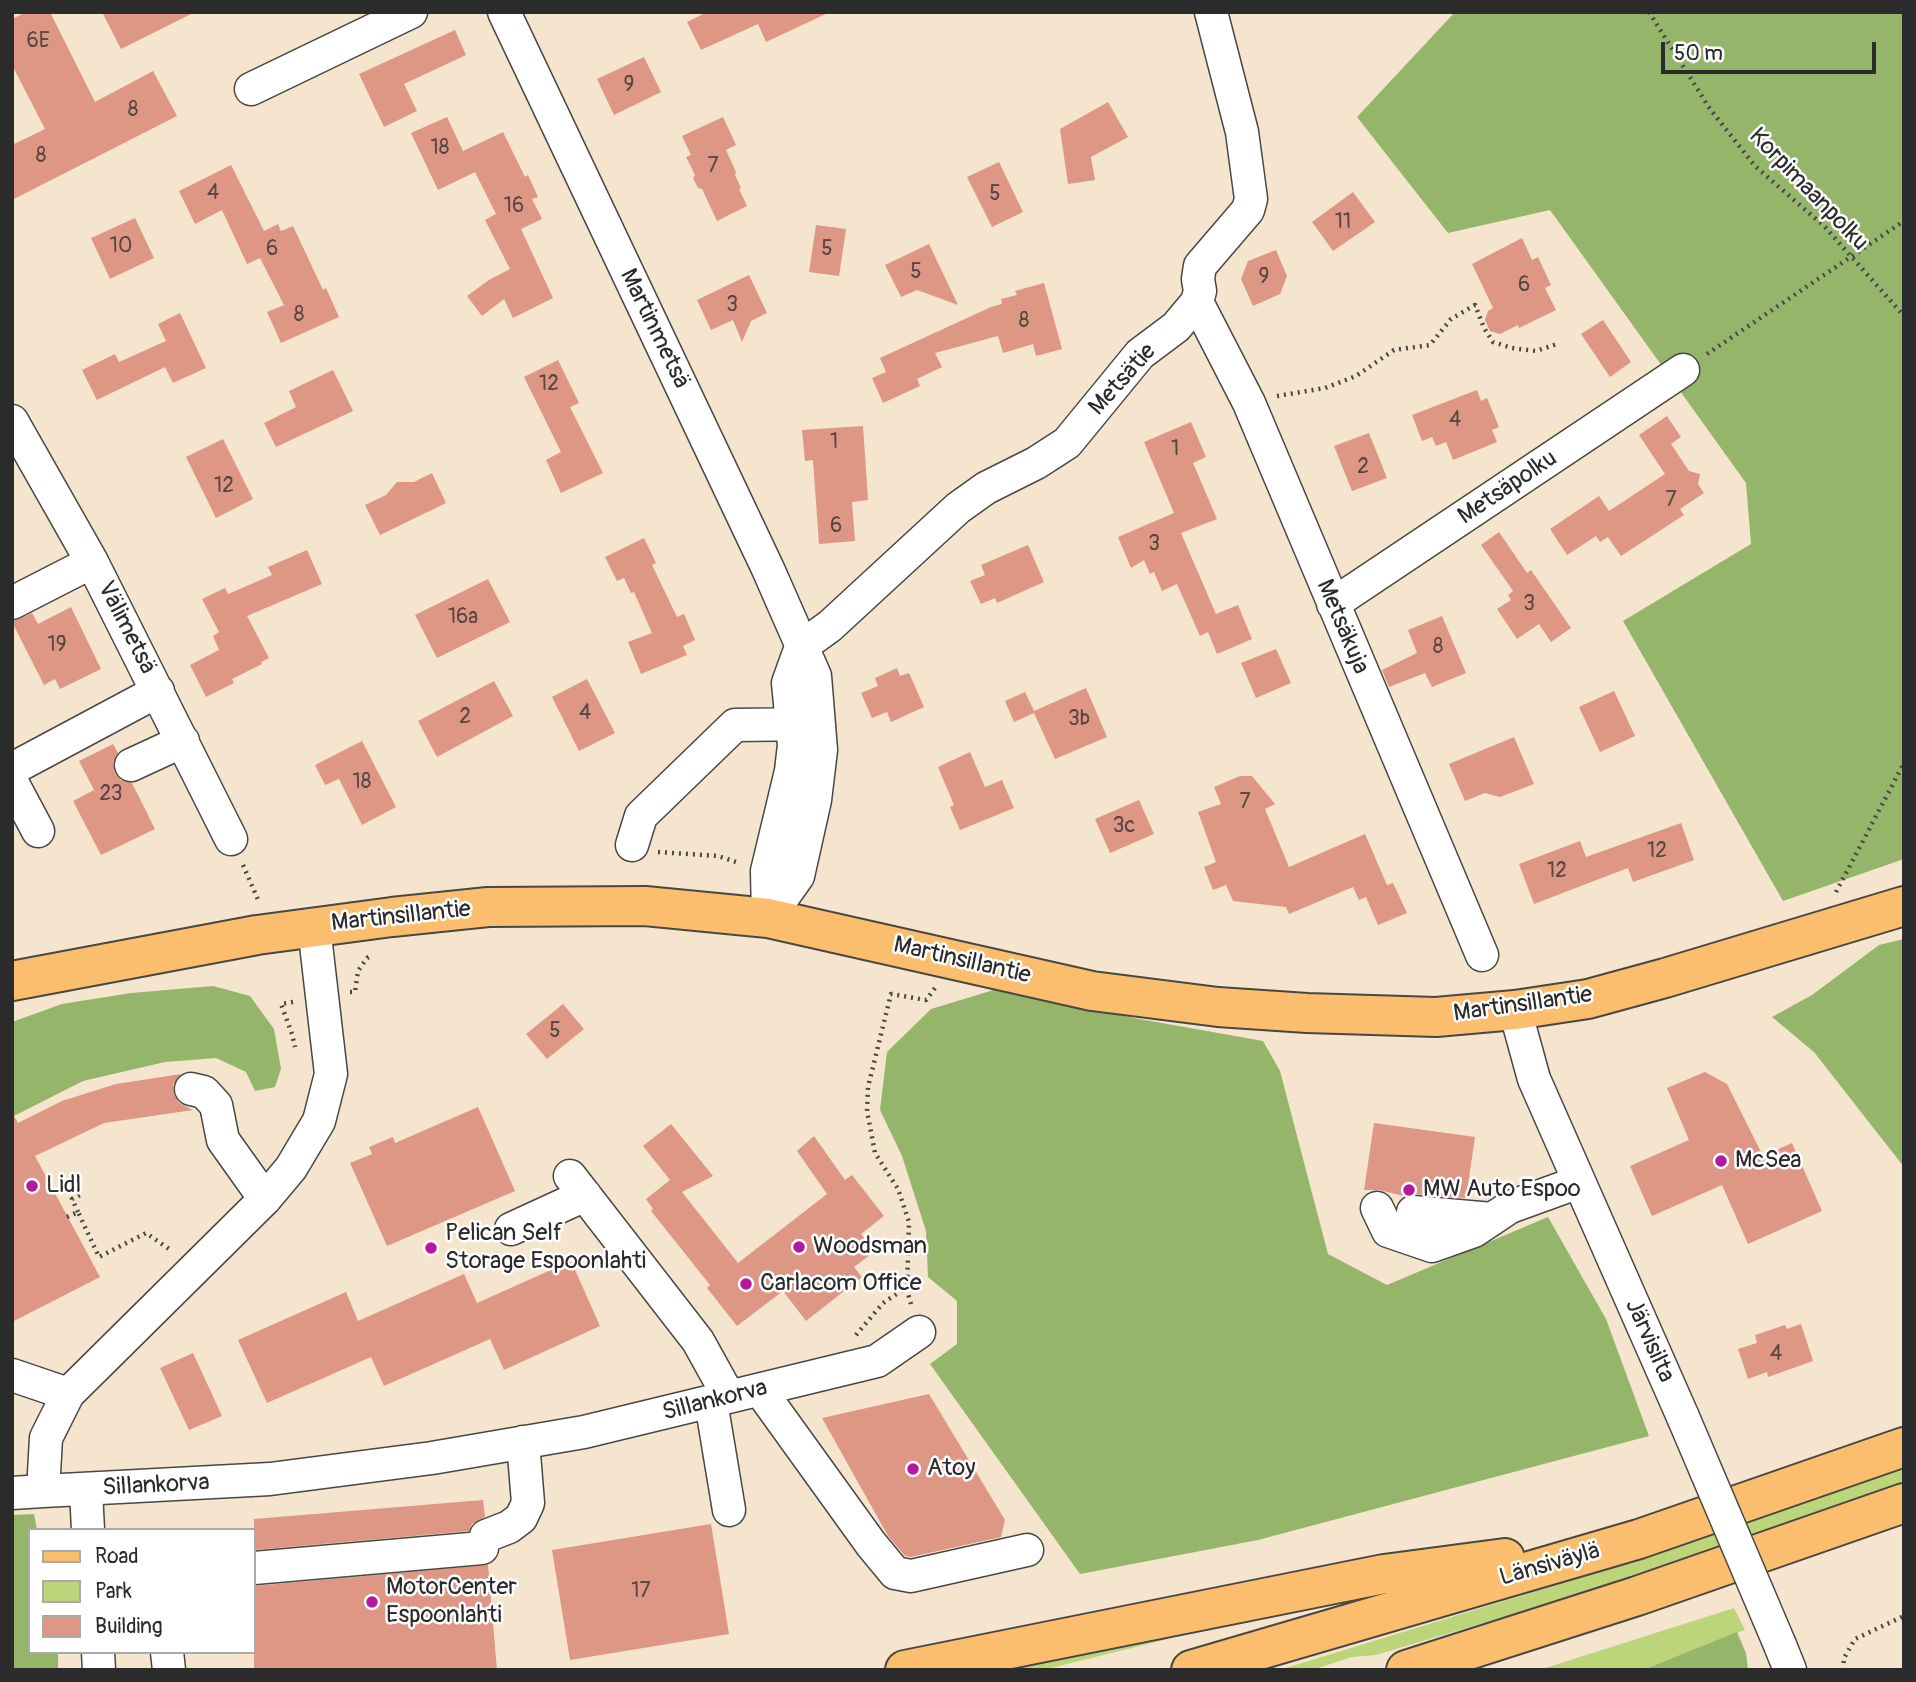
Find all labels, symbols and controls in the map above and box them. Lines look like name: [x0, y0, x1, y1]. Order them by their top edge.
scale bar: [1664, 28, 1879, 72]
house number: 6E: [26, 29, 50, 55]
text: 50 m: [1674, 40, 1723, 67]
house number: 9: [624, 73, 634, 99]
house number: 8: [128, 98, 138, 124]
street label: Korpimaanpolku: [1742, 123, 1874, 257]
house number: 18: [431, 136, 449, 162]
house number: 8: [36, 144, 46, 170]
house number: 7: [707, 154, 719, 180]
house number: 4: [207, 181, 219, 207]
house number: 5: [989, 182, 1001, 208]
house number: 16: [504, 194, 524, 220]
house number: 11: [1335, 210, 1351, 236]
house number: 10: [110, 234, 132, 260]
house number: 6: [266, 237, 278, 263]
house number: 5: [821, 237, 833, 263]
house number: 5: [910, 260, 922, 286]
street label: Martinmetsä: [613, 265, 695, 393]
house number: 9: [1259, 265, 1269, 291]
house number: 6: [1518, 273, 1530, 299]
house number: 3: [726, 293, 738, 319]
house number: 8: [294, 303, 304, 329]
house number: 8: [1019, 309, 1029, 335]
street label: Metsätie: [1083, 338, 1163, 422]
house number: 12: [539, 372, 559, 398]
house number: 4: [1449, 408, 1461, 434]
house number: 1: [830, 430, 838, 456]
house number: 1: [1171, 437, 1179, 463]
street label: Metsäpolku: [1453, 444, 1563, 532]
house number: 2: [1357, 455, 1369, 481]
house number: 12: [214, 474, 234, 500]
house number: 7: [1665, 488, 1677, 514]
house number: 6: [830, 514, 842, 540]
house number: 3: [1148, 532, 1160, 558]
street label: Metsäkuja: [1309, 575, 1375, 679]
street label: Välimetsä: [90, 577, 162, 679]
house number: 3: [1523, 592, 1535, 618]
house number: 16a: [448, 605, 478, 631]
house number: 19: [47, 633, 67, 659]
house number: 8: [1433, 635, 1443, 661]
house number: 4: [579, 701, 591, 727]
house number: 2: [459, 705, 471, 731]
house number: 3b: [1068, 707, 1090, 733]
house number: 18: [353, 770, 371, 796]
house number: 23: [100, 782, 122, 808]
house number: 7: [1239, 790, 1251, 816]
house number: 3c: [1113, 814, 1135, 840]
house number: 12: [1647, 839, 1667, 865]
house number: 12: [1547, 859, 1567, 885]
street label: Martinsillantie: [330, 895, 472, 939]
street label: Martinsillantie: [891, 931, 1033, 991]
street label: Martinsillantie: [1452, 981, 1594, 1029]
house number: 5: [549, 1019, 561, 1045]
place label: McSea: [1735, 1147, 1801, 1175]
marker: McSea: [1713, 1153, 1729, 1169]
place label: Lidl: [46, 1172, 81, 1200]
place label: MW Auto Espoo: [1423, 1176, 1581, 1204]
marker: Lidl: [24, 1178, 40, 1194]
marker: MW Auto Espoo: [1401, 1182, 1417, 1198]
place label: Pelican Self Storage Espoonlahti: [445, 1220, 646, 1276]
place label: Woodsman: [813, 1233, 927, 1261]
marker: Woodsman: [791, 1239, 807, 1255]
marker: Pelican Self Storage Espoonlahti: [423, 1240, 439, 1256]
place label: Carlacom Office: [760, 1270, 922, 1298]
marker: Carlacom Office: [738, 1276, 754, 1292]
street label: Järvisilta: [1618, 1295, 1680, 1387]
house number: 4: [1770, 1342, 1782, 1368]
street label: Sillankorva: [660, 1374, 770, 1428]
place label: Atoy: [927, 1455, 975, 1483]
marker: Atoy: [905, 1461, 921, 1477]
street label: Sillankorva: [102, 1469, 210, 1503]
legend: [28, 1528, 256, 1654]
street label: Länsiväylä: [1496, 1537, 1604, 1593]
text: Road: [95, 1543, 139, 1570]
place label: MotorCenter Espoonlahti: [386, 1574, 517, 1630]
text: Park: [95, 1578, 132, 1605]
house number: 17: [631, 1579, 651, 1605]
marker: MotorCenter Espoonlahti: [364, 1594, 380, 1610]
text: Building: [95, 1613, 162, 1640]

